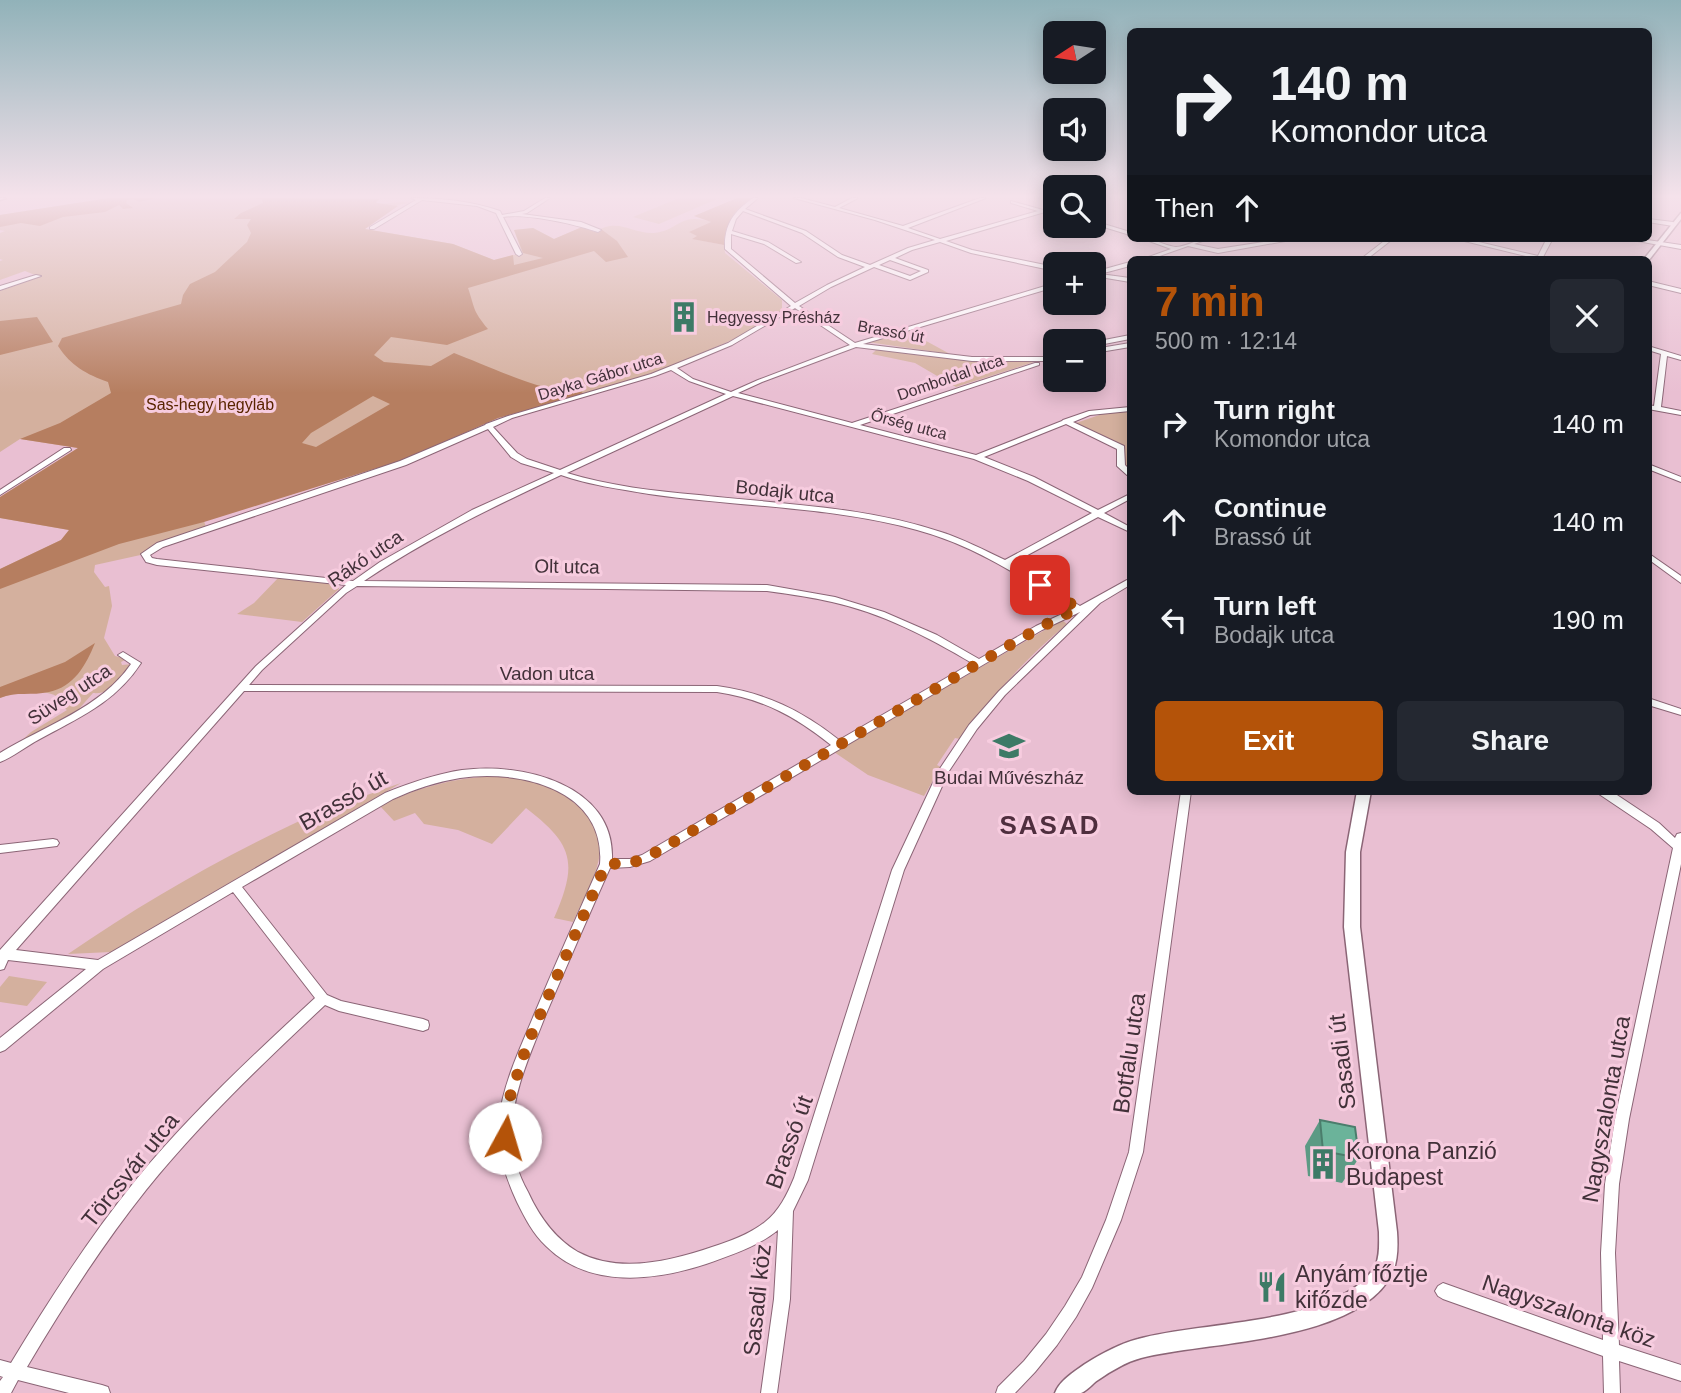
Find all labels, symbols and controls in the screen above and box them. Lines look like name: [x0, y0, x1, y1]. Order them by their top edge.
north arrow: [1043, 21, 1106, 84]
map controls: [1043, 21, 1106, 392]
icon: right: [1155, 56, 1246, 147]
text: 140 m: [1270, 56, 1409, 110]
button: sound: [1043, 98, 1106, 161]
text: Komondor utca: [1270, 113, 1487, 149]
button: search: [1043, 175, 1106, 238]
icon: ahead: [1228, 189, 1266, 227]
text: Then: [1155, 193, 1214, 223]
button: +: [1043, 252, 1106, 315]
text: 7 min: [1155, 278, 1265, 325]
button: close: [1550, 279, 1624, 353]
building icon: Hegyessy Présház: [667, 300, 701, 334]
place label: Hegyessy Présház: [707, 309, 840, 326]
street label: Brassó út: [856, 317, 926, 346]
text: 500 m · 12:14: [1155, 328, 1297, 354]
button: −: [1043, 329, 1106, 392]
street label: Dayka Gábor utca: [536, 349, 664, 403]
street label: Domboldal utca: [895, 351, 1006, 404]
text: Turn right: [1214, 395, 1335, 425]
park label: Sas-hegy hegyláb: [146, 396, 274, 413]
street label: Őrség utca: [869, 405, 949, 443]
icon: right: [1155, 405, 1193, 443]
text: 140 m: [1552, 409, 1624, 439]
text: Komondor utca: [1214, 426, 1370, 452]
street label: Bodajk utca: [734, 476, 836, 507]
text: Continue: [1214, 493, 1327, 523]
icon: ahead: [1155, 503, 1193, 541]
text: 140 m: [1552, 507, 1624, 537]
text: Brassó út: [1214, 524, 1311, 550]
street label: Rákó utca: [324, 526, 407, 591]
street label: Olt utca: [534, 555, 600, 578]
pin: [1010, 555, 1070, 615]
icon: arrive: [1021, 566, 1059, 604]
text: Turn left: [1214, 591, 1316, 621]
icon: left: [1155, 601, 1193, 639]
text: 190 m: [1552, 605, 1624, 635]
text: Bodajk utca: [1214, 622, 1334, 648]
street label: Süveg utca: [24, 659, 115, 729]
street label: Vadon utca: [500, 663, 595, 684]
button: Exit: [1155, 701, 1383, 781]
button: Share: [1397, 701, 1624, 781]
school or university icon: Budai Művészház: [992, 729, 1026, 763]
street label: Brassó út: [294, 764, 392, 836]
place label: Budai Művészház: [934, 767, 1084, 788]
district label: SASAD: [999, 810, 1101, 840]
street label: Botfalu utca: [1108, 991, 1150, 1115]
street label: Sasadi út: [1323, 1012, 1361, 1111]
street label: Nagyszalonta utca: [1577, 1013, 1635, 1204]
street label: Brassó út: [760, 1091, 818, 1192]
position arrow: [468, 1101, 542, 1175]
street label: Törcsvár utca: [76, 1108, 184, 1232]
place label: Korona Panzió Budapest: [1346, 1138, 1497, 1190]
building icon: Korona Panzió Budapest: [1306, 1147, 1340, 1181]
street label: Sasadi köz: [738, 1243, 776, 1357]
place label: Anyám főztje kifőzde: [1295, 1261, 1428, 1313]
street label: Nagyszalonta köz: [1479, 1269, 1659, 1353]
restaurant icon: Anyám főztje kifőzde: [1255, 1270, 1289, 1304]

